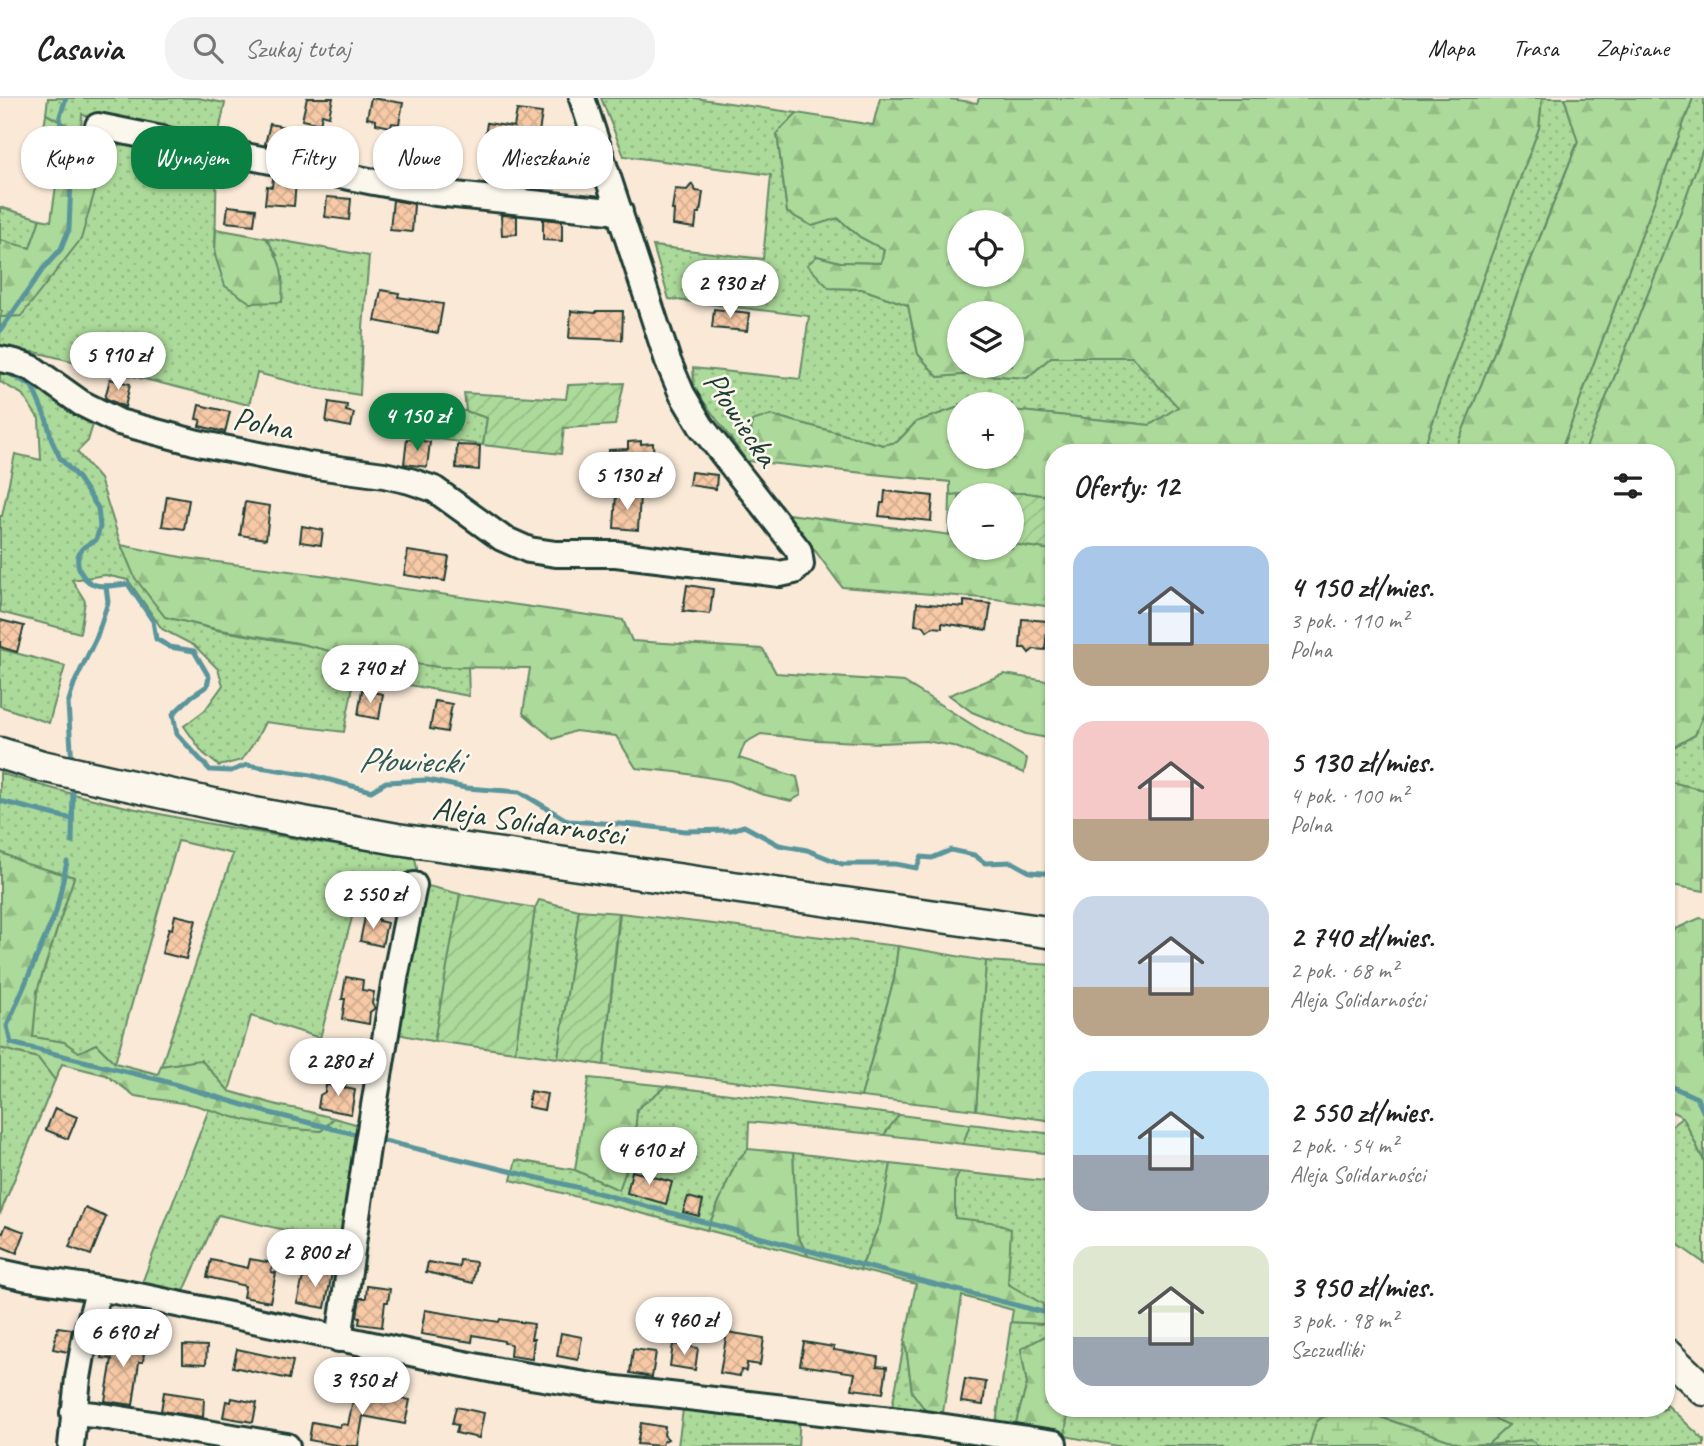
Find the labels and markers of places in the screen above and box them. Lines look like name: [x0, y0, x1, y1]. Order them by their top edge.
pin: 2 930 zł: [658, 260, 802, 320]
pin: 5 910 zł: [46, 332, 190, 392]
pin: 4 150 zł: [345, 394, 489, 453]
pin: 5 130 zł: [555, 452, 699, 512]
pin: 2 740 zł: [298, 646, 442, 705]
pin: 2 550 zł: [301, 872, 445, 931]
pin: 2 280 zł: [266, 1038, 410, 1098]
pin: 4 610 zł: [577, 1128, 721, 1187]
pin: 2 800 zł: [243, 1230, 387, 1289]
pin: 4 960 zł: [612, 1298, 756, 1357]
pin: 6 690 zł: [51, 1310, 195, 1369]
pin: 3 950 zł: [290, 1358, 434, 1417]

